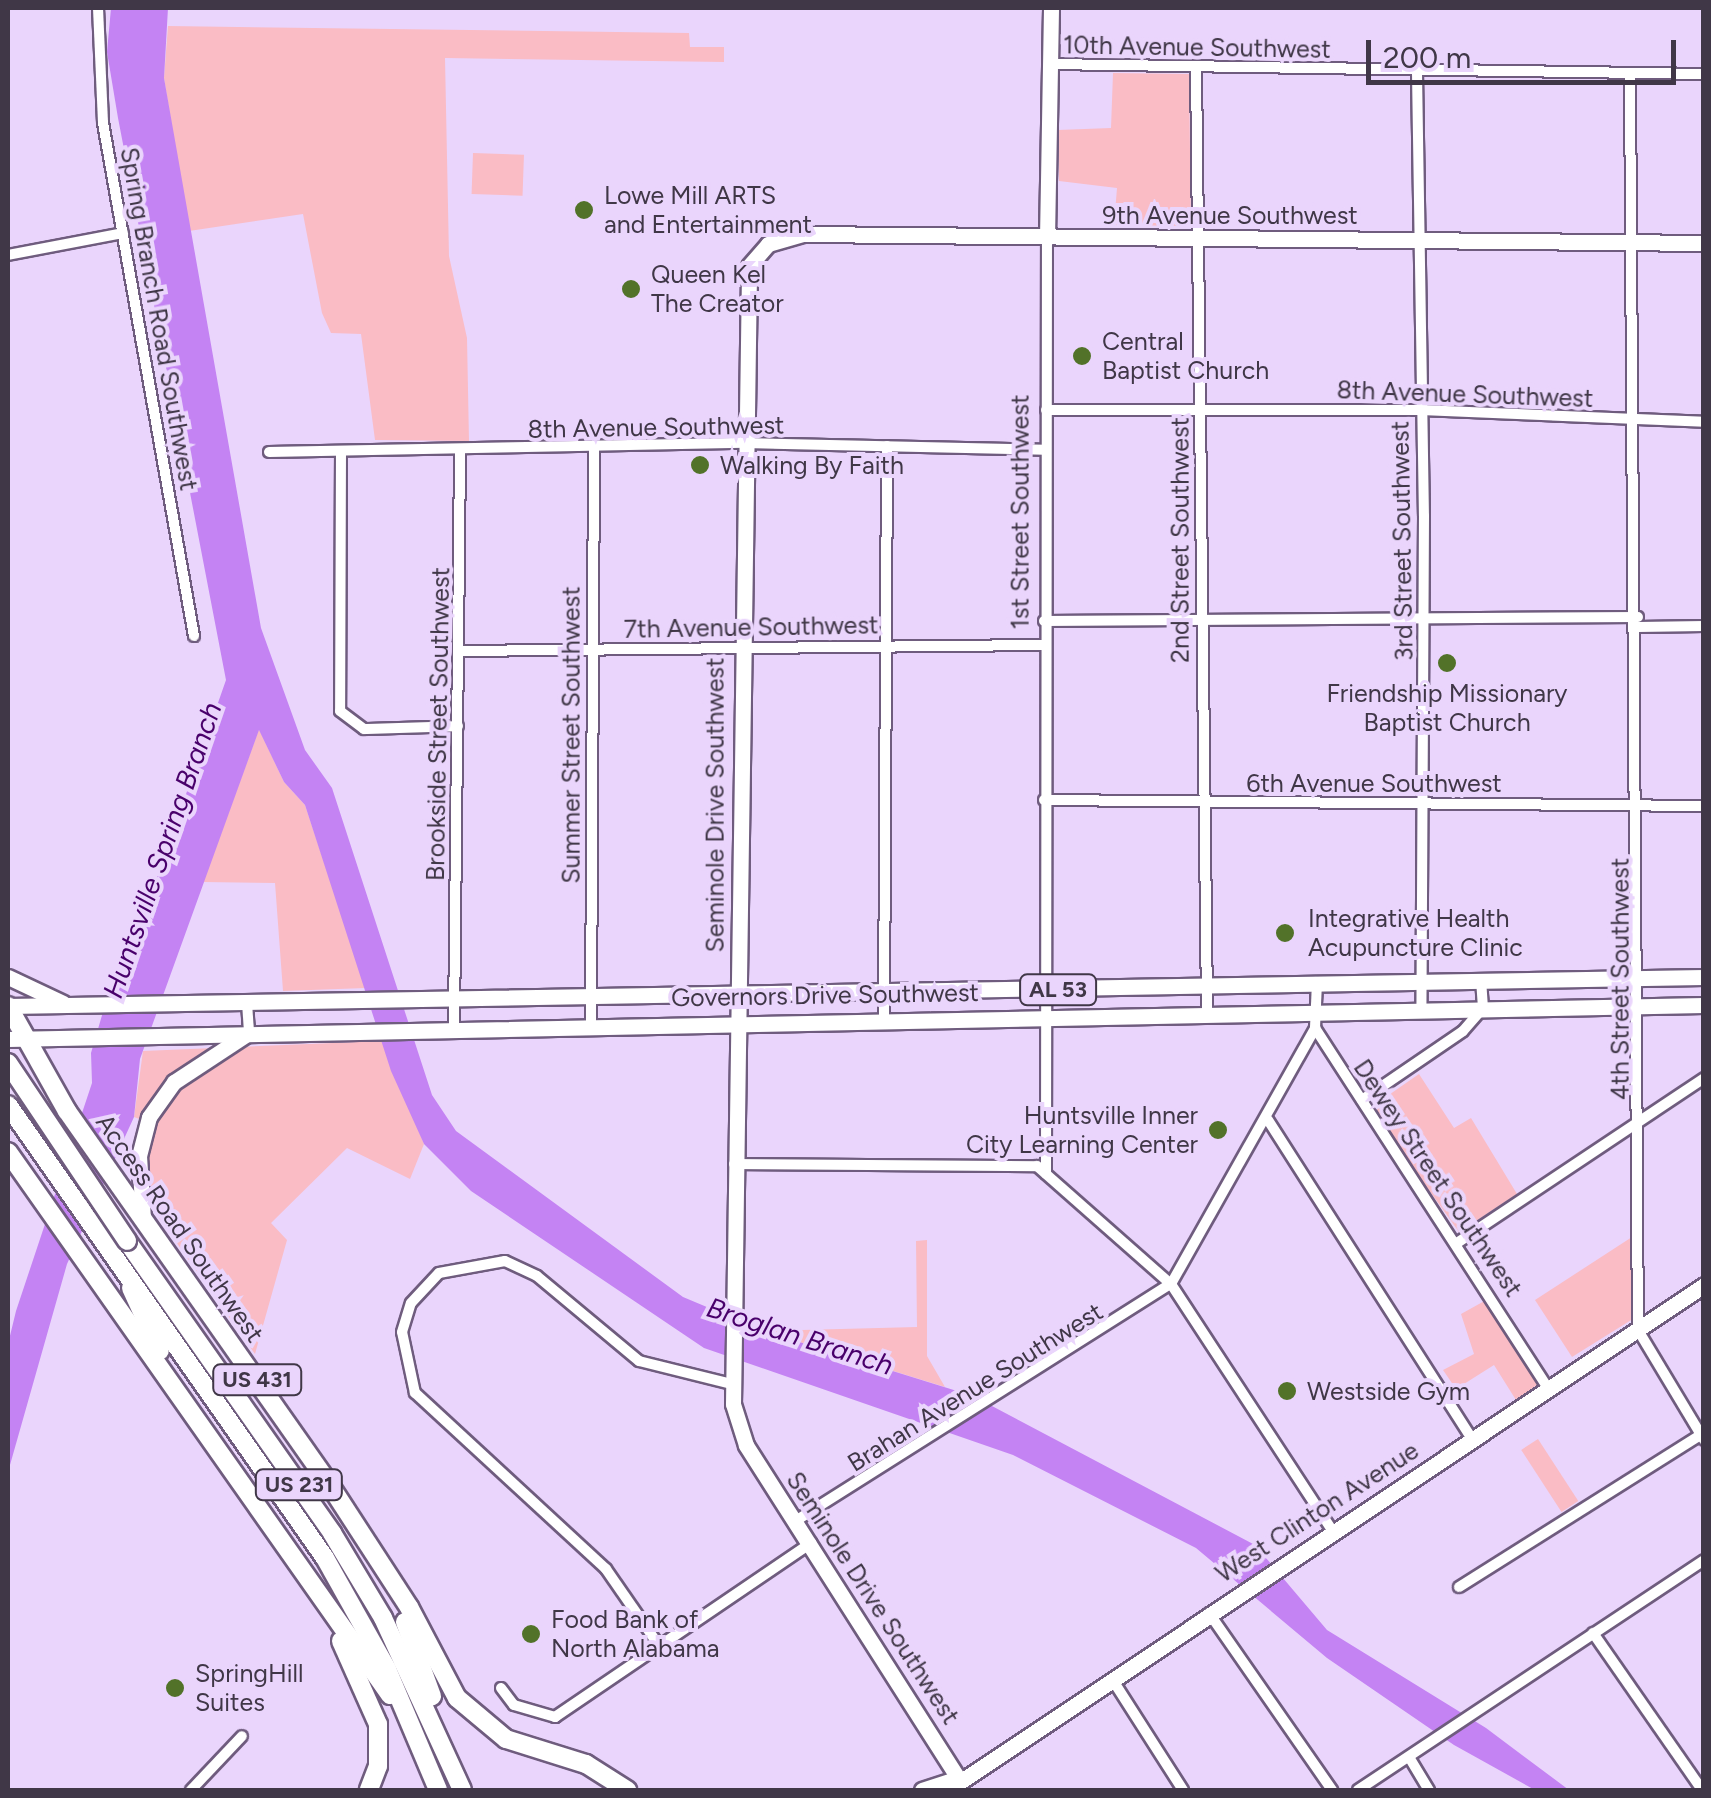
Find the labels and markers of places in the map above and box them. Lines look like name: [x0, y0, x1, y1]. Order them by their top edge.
place label: Lowe Mill ARTS and Entertainment: [604, 181, 812, 240]
marker: Lowe Mill ARTS and Entertainment: [573, 199, 595, 221]
place label: Queen Kel The Creator: [651, 260, 784, 319]
marker: Queen Kel The Creator: [620, 278, 642, 300]
place label: Central Baptist Church: [1102, 327, 1269, 386]
marker: Central Baptist Church: [1071, 345, 1093, 367]
place label: Walking By Faith: [720, 450, 904, 480]
marker: Walking By Faith: [689, 454, 711, 476]
marker: Friendship Missionary Baptist Church: [1436, 652, 1458, 674]
place label: Friendship Missionary Baptist Church: [1326, 679, 1568, 738]
place label: Integrative Health Acupuncture Clinic: [1308, 904, 1523, 963]
marker: Integrative Health Acupuncture Clinic: [1272, 920, 1298, 946]
place label: Huntsville Inner City Learning Center: [966, 1101, 1198, 1160]
marker: Huntsville Inner City Learning Center: [1207, 1119, 1229, 1141]
place label: Westside Gym: [1307, 1376, 1470, 1406]
marker: Westside Gym: [1276, 1380, 1298, 1402]
place label: Food Bank of North Alabama: [551, 1605, 719, 1664]
marker: Food Bank of North Alabama: [520, 1623, 542, 1645]
place label: SpringHill Suites: [195, 1659, 304, 1718]
marker: SpringHill Suites: [164, 1677, 186, 1699]

